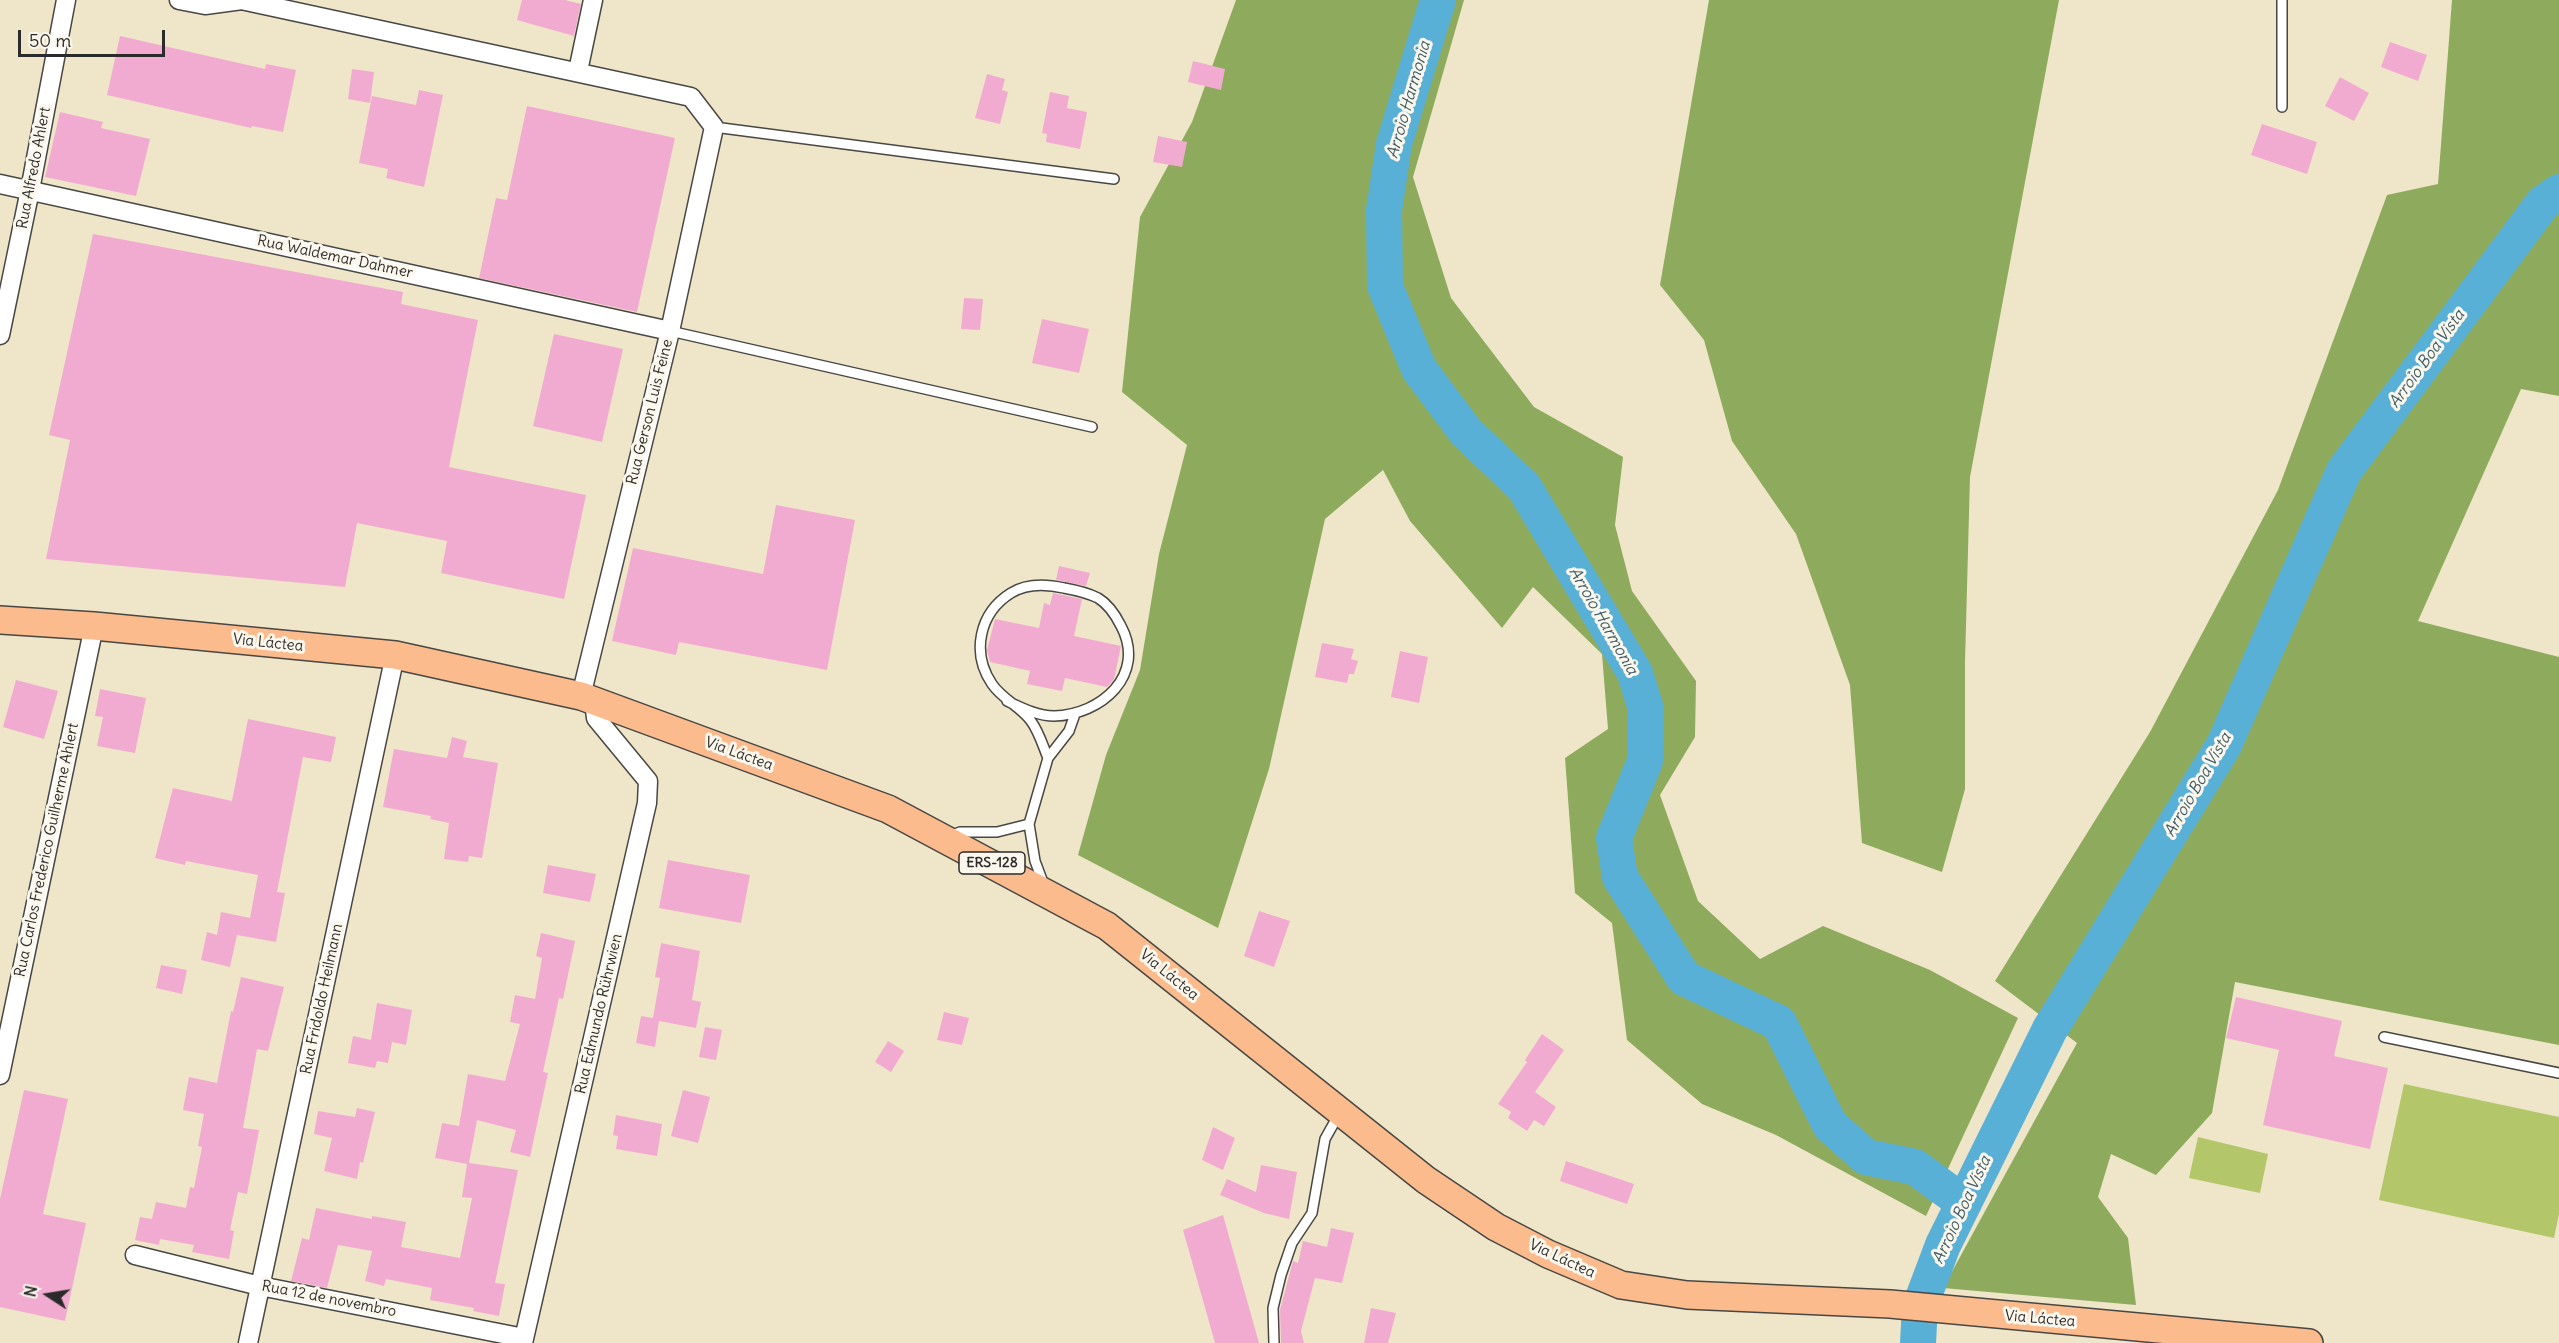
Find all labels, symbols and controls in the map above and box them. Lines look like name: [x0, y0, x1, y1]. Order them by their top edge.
scale bar: [21, 18, 168, 56]
text: 50 m: [29, 29, 71, 52]
water label: Arroio Harmonia: [1383, 39, 1435, 161]
street label: Rua Alfredo Ahlert: [13, 106, 55, 230]
street label: Rua Waldemar Dahmer: [255, 232, 415, 282]
water label: Arroio Boa Vista: [2385, 306, 2469, 412]
street label: Rua Gerson Luis Feine: [623, 337, 677, 487]
water label: Arroio Harmonia: [1565, 564, 1641, 678]
street label: Via Láctea: [232, 630, 304, 656]
street label: Rua Carlos Frederico Guilherme Ahlert: [11, 721, 83, 979]
water label: Arroio Boa Vista: [2161, 730, 2235, 840]
street label: Via Láctea: [703, 733, 775, 775]
road number: ERS-128: [959, 852, 1025, 874]
street label: Rua Fridoldo Heilmann: [297, 922, 347, 1076]
street label: Rua Edmundo Rührwien: [572, 932, 626, 1096]
street label: Via Láctea: [1136, 946, 1202, 1004]
water label: Arroio Boa Vista: [1929, 1153, 1995, 1267]
street label: Via Láctea: [1526, 1236, 1598, 1282]
north arrow: [18, 1265, 78, 1325]
street label: Rua 12 de novembro: [260, 1277, 398, 1321]
text: N: [19, 1284, 41, 1299]
street label: Via Láctea: [2004, 1307, 2076, 1331]

